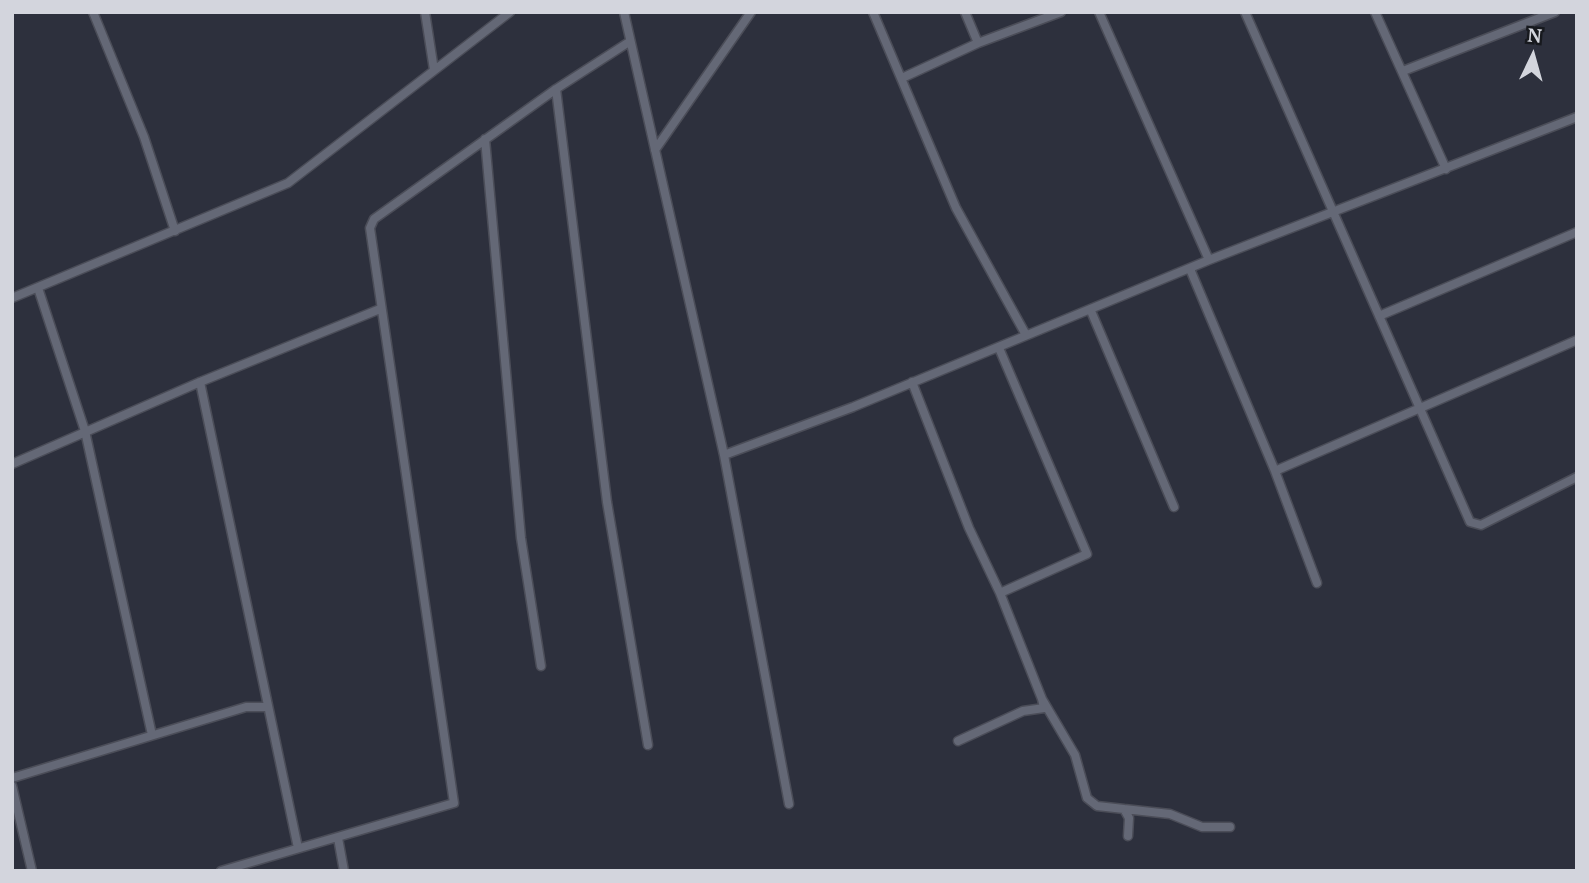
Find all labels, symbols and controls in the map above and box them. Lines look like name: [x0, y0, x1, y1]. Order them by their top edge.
north arrow: [1498, 21, 1568, 91]
text: N: [1527, 22, 1543, 48]

